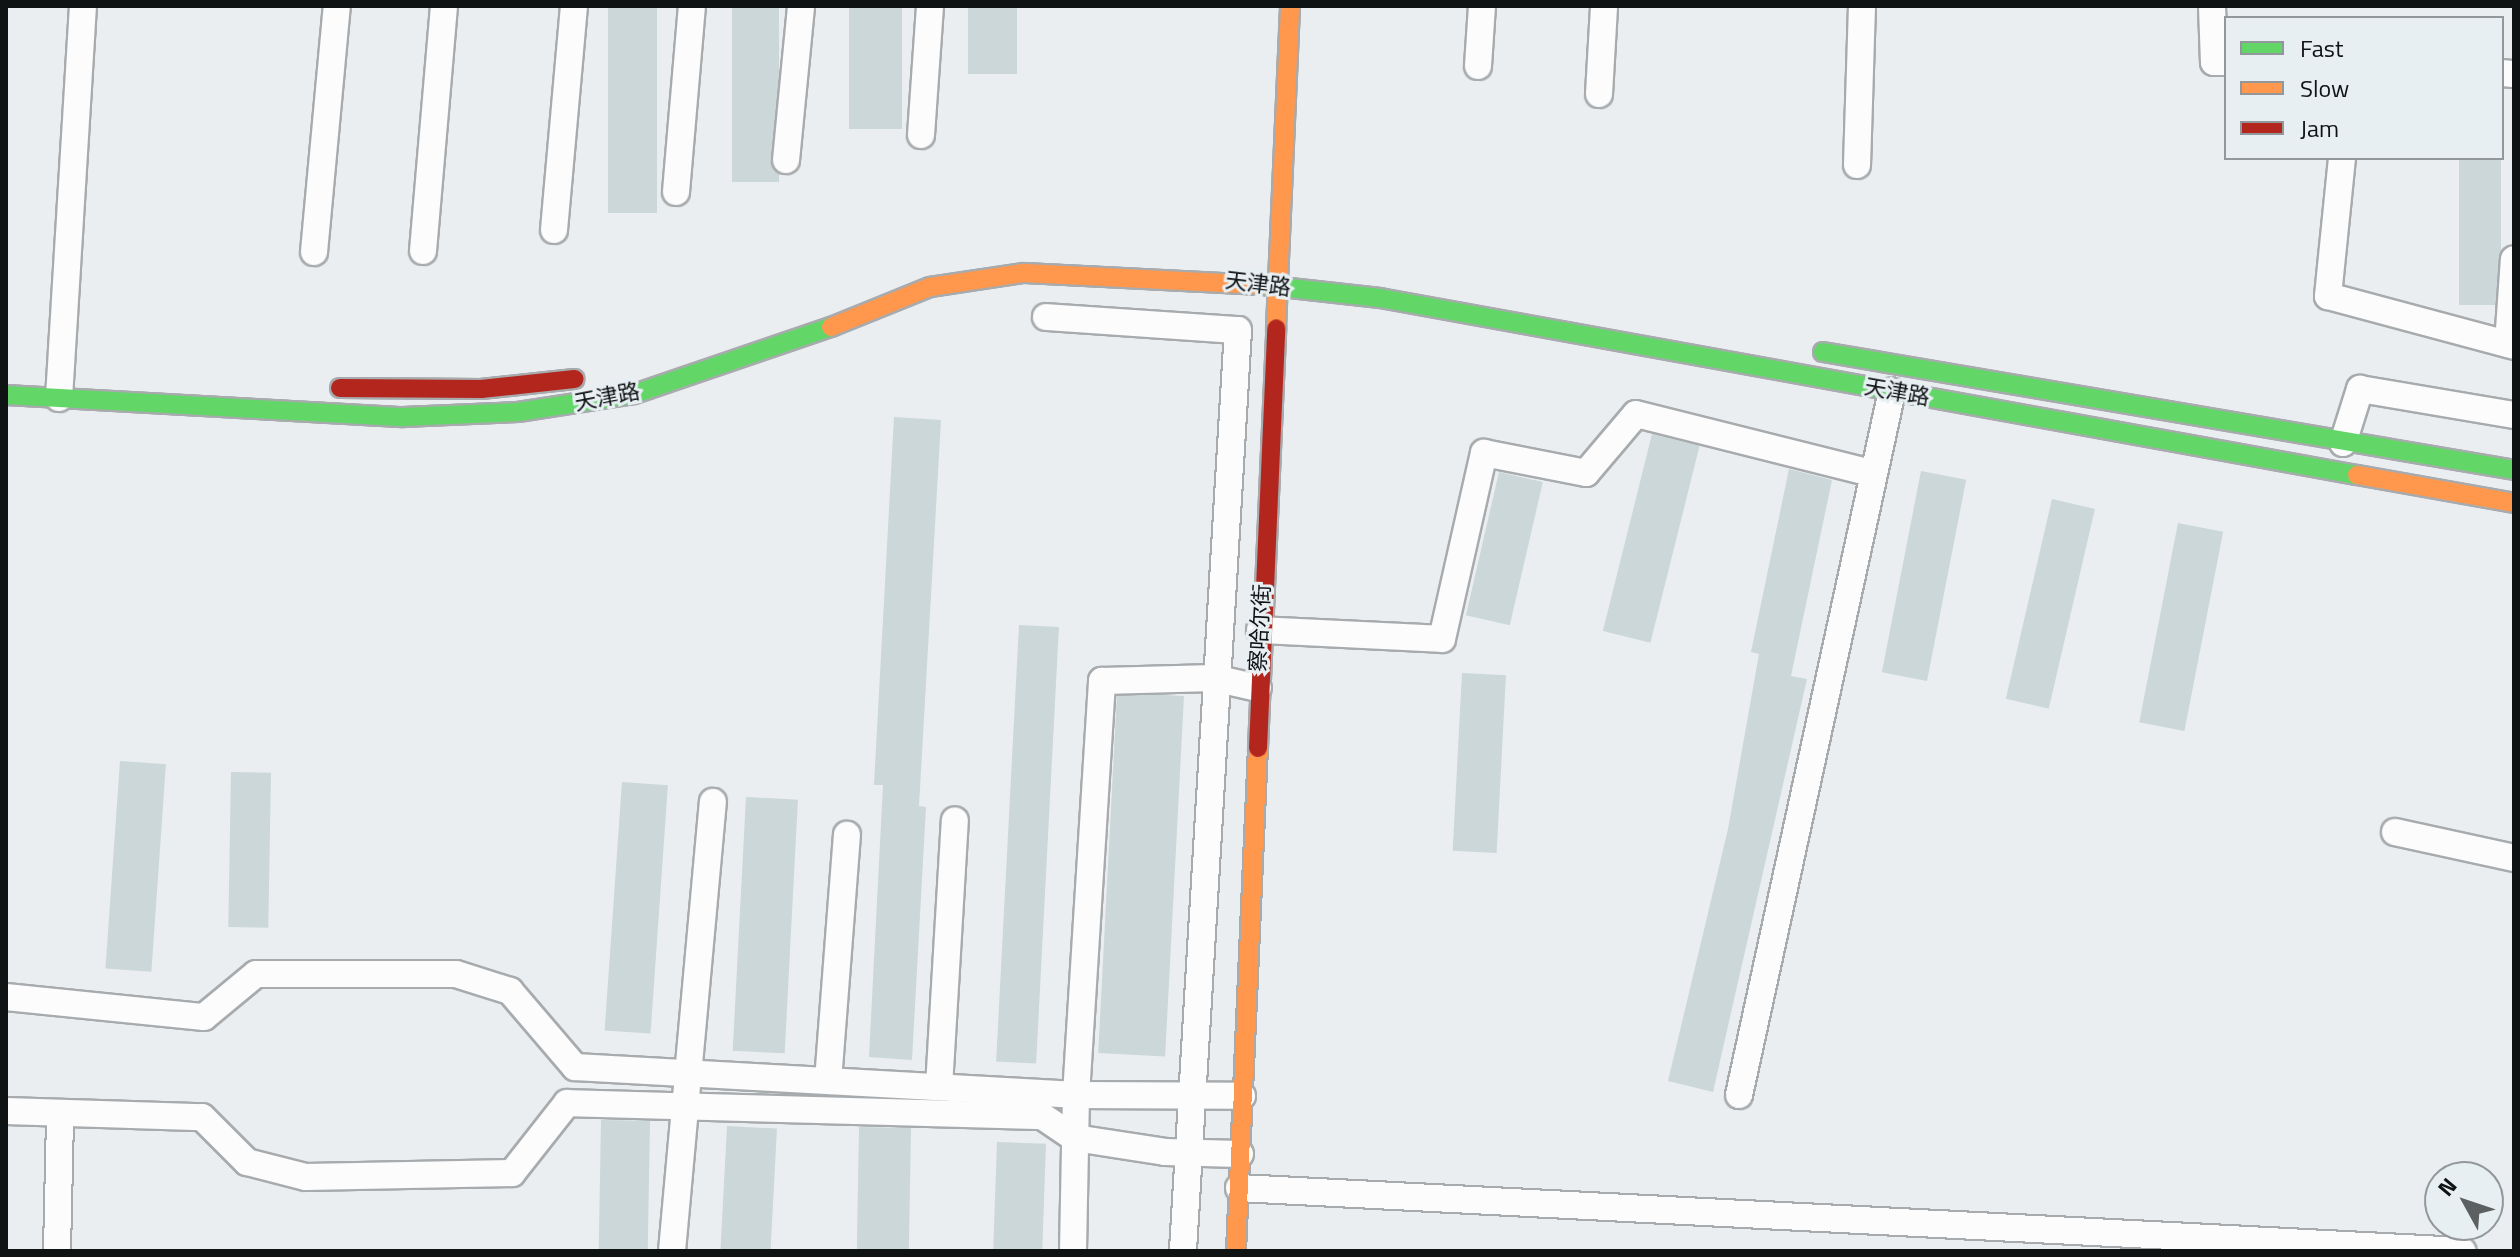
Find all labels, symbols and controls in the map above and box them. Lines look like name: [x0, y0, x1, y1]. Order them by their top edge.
legend: [2224, 16, 2504, 160]
text: Fast: [2300, 30, 2343, 66]
text: Slow: [2300, 70, 2349, 106]
text: Jam: [2300, 110, 2339, 146]
street label: 天津路: [1224, 267, 1292, 301]
street label: 天津路: [1862, 373, 1932, 411]
street label: 天津路: [572, 378, 642, 416]
street label: 察哈尔街: [1245, 583, 1275, 673]
north arrow: [2424, 1161, 2504, 1241]
text: N: [2429, 1170, 2465, 1204]

